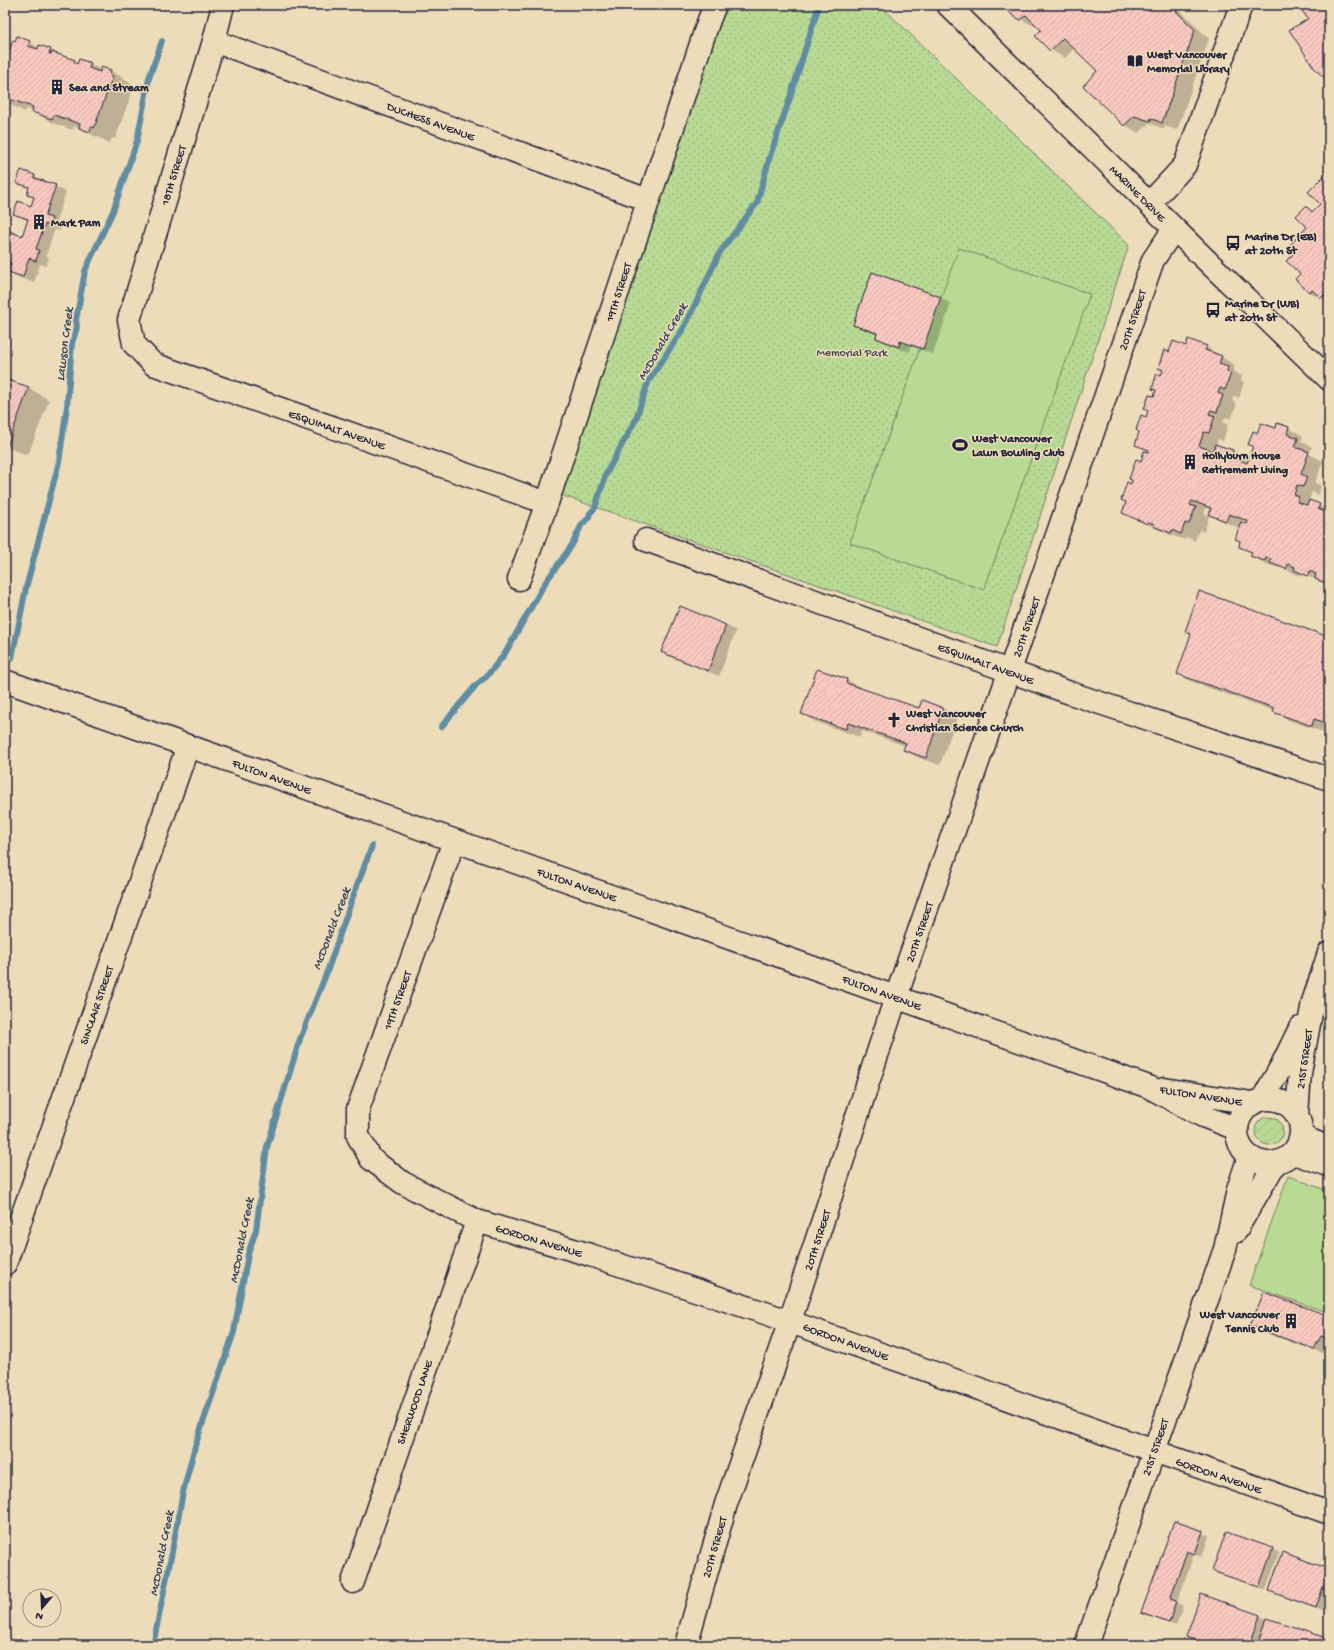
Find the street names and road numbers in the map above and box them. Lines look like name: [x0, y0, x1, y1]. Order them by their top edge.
street label: DUCHESS AVENUE: [383, 100, 477, 146]
street label: 18TH STREET: [159, 143, 191, 208]
street label: MARINE DRIVE: [1106, 163, 1168, 226]
street label: 19TH STREET: [603, 260, 636, 325]
street label: 20TH STREET: [1117, 287, 1151, 353]
street label: ESQUIMALT AVENUE: [286, 408, 387, 454]
street label: 20TH STREET: [1011, 594, 1045, 660]
street label: ESQUIMALT AVENUE: [935, 641, 1036, 689]
street label: FULTON AVENUE: [229, 757, 313, 799]
street label: FULTON AVENUE: [534, 865, 619, 906]
street label: 20TH STREET: [904, 899, 938, 965]
street label: SINCLAIR STREET: [78, 963, 118, 1047]
street label: 19TH STREET: [381, 968, 416, 1033]
street label: FULTON AVENUE: [839, 973, 923, 1015]
street label: 21ST STREET: [1295, 1027, 1317, 1090]
street label: FULTON AVENUE: [1157, 1083, 1244, 1110]
street label: 20TH STREET: [803, 1207, 836, 1273]
street label: GORDON AVENUE: [493, 1222, 584, 1262]
street label: GORDON AVENUE: [801, 1321, 891, 1365]
street label: SHERWOOD LANE: [395, 1358, 437, 1447]
street label: 21ST STREET: [1141, 1416, 1174, 1478]
street label: GORDON AVENUE: [1173, 1456, 1264, 1498]
street label: 20TH STREET: [701, 1514, 732, 1580]

